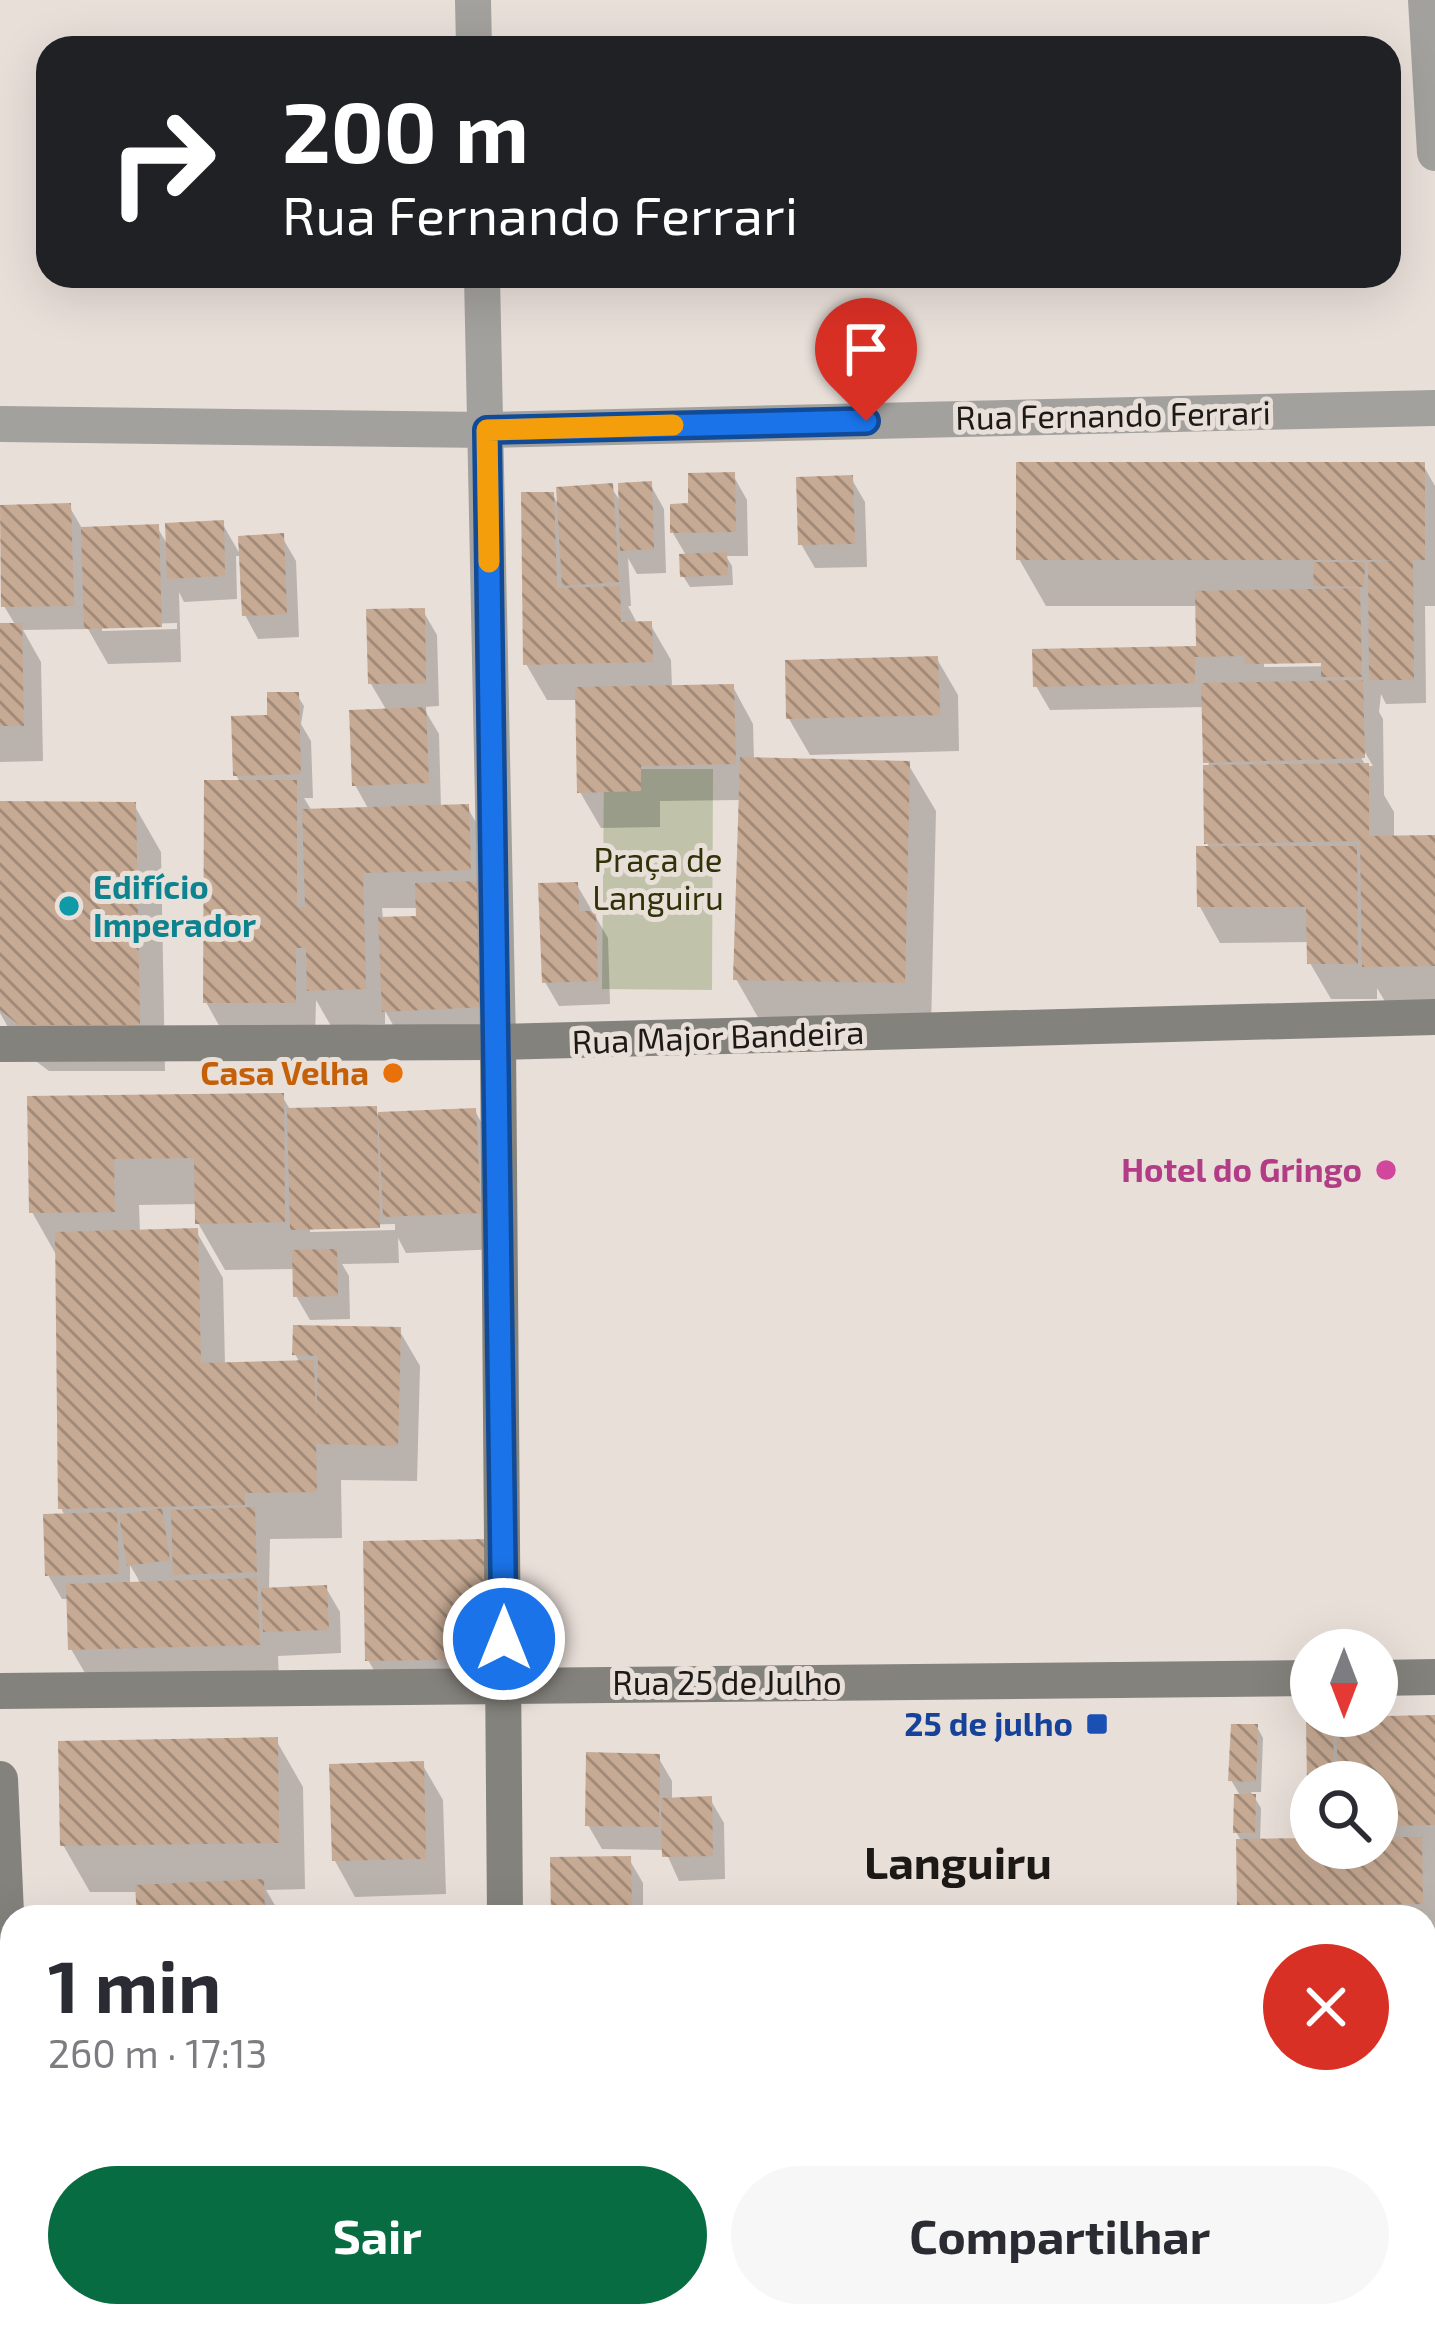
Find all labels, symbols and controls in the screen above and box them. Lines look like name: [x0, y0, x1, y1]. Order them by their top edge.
text: 200 m: [282, 79, 529, 180]
icon: right: [84, 84, 240, 240]
text: Rua Fernando Ferrari: [282, 181, 798, 246]
pin: [815, 298, 917, 421]
icon: arrive: [833, 316, 899, 382]
street label: Rua Fernando Ferrari: [955, 391, 1271, 437]
park label: Praça de Languiru: [592, 839, 724, 917]
place label: Edifício Imperador: [93, 866, 256, 944]
marker: Edifício Imperador: [56, 893, 82, 919]
street label: Rua Major Bandeira: [571, 1011, 865, 1061]
place label: Casa Velha: [200, 1052, 369, 1092]
marker: Casa Velha: [380, 1060, 406, 1086]
place label: Hotel do Gringo: [1121, 1149, 1362, 1189]
marker: Hotel do Gringo: [1373, 1157, 1399, 1183]
position arrow: [441, 1576, 567, 1702]
north arrow: [1290, 1629, 1398, 1737]
map controls: [1290, 1629, 1398, 1869]
street label: Rua 25 de Julho: [612, 1662, 842, 1702]
place label: 25 de julho: [904, 1703, 1073, 1743]
marker: 25 de julho: [1084, 1711, 1110, 1737]
button: search: [1290, 1761, 1398, 1869]
district label: Languiru: [864, 1834, 1052, 1888]
text: 1 min: [48, 1941, 221, 2027]
button: close: [1263, 1944, 1389, 2070]
text: 260 m · 17:13: [48, 2029, 267, 2076]
button: Sair: [48, 2166, 707, 2304]
button: Compartilhar: [731, 2166, 1389, 2304]

